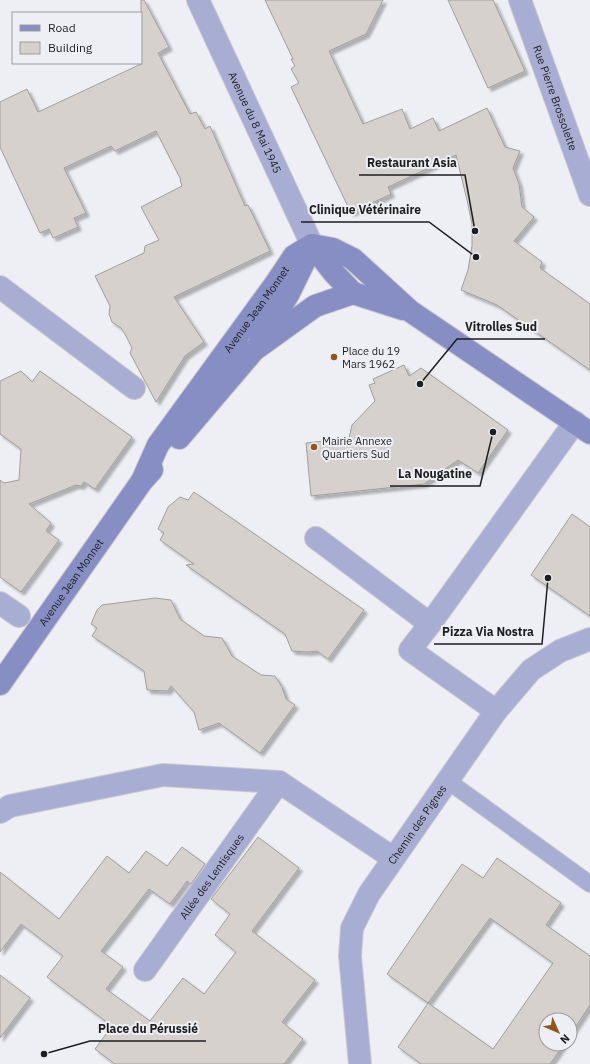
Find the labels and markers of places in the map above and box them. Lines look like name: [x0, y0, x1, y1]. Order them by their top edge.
callout: Restaurant Asia: [359, 151, 465, 175]
callout: Clinique Vétérinaire: [301, 198, 429, 222]
callout: Vitrolles Sud: [457, 315, 545, 339]
place label: Place du 19 Mars 1962: [342, 344, 400, 371]
marker: Place du 19 Mars 1962: [329, 352, 339, 362]
place label: Mairie Annexe Quartiers Sud: [322, 434, 392, 461]
marker: Mairie Annexe Quartiers Sud: [309, 442, 319, 452]
callout: La Nougatine: [390, 462, 480, 486]
callout: Pizza Via Nostra: [434, 620, 542, 644]
callout: Place du Pérussié: [90, 1017, 206, 1041]

